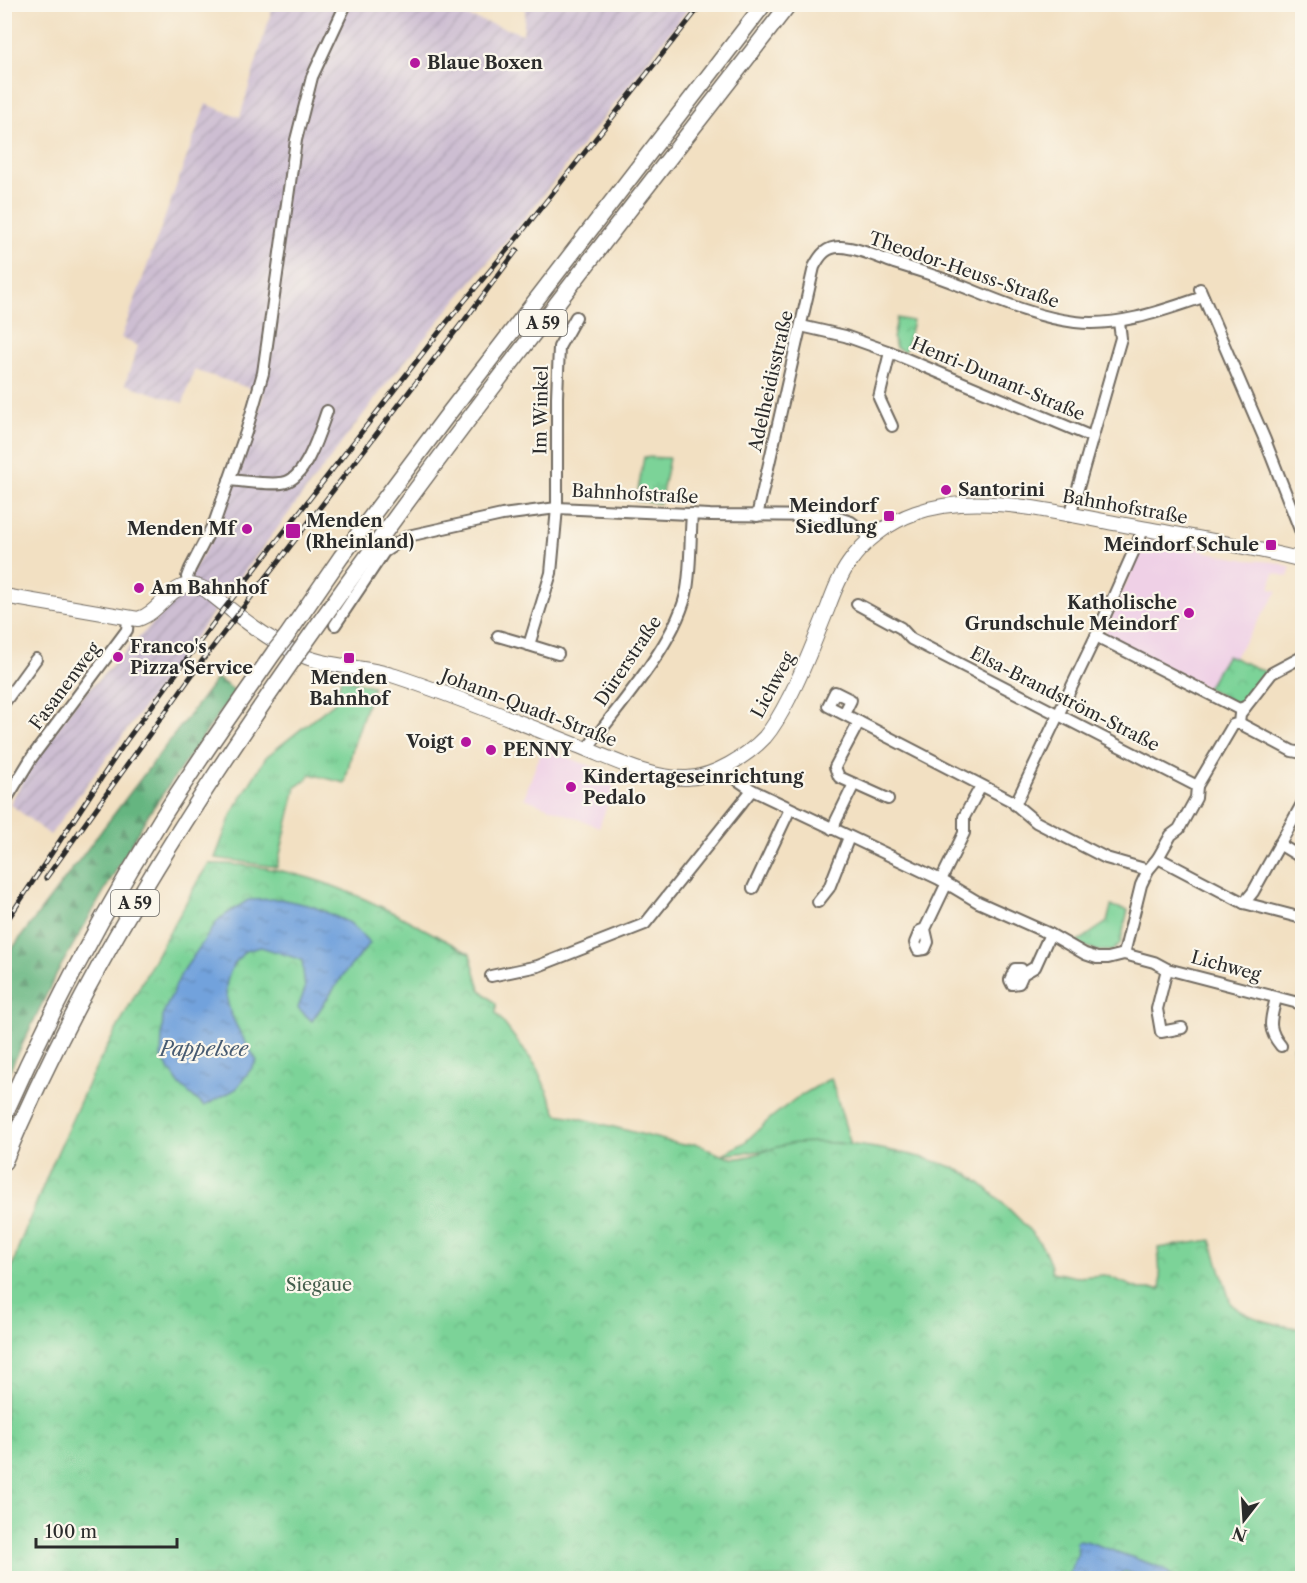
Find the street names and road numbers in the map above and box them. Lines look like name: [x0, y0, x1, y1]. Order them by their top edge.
street label: Theodor-Heuss-Straße: [866, 227, 1062, 313]
street label: Adelheidisstraße: [744, 308, 798, 455]
road number: A 59: [519, 310, 567, 336]
street label: Henri-Dunant-Straße: [908, 332, 1088, 426]
street label: Im Winkel: [529, 365, 553, 455]
street label: Bahnhofstraße: [571, 480, 699, 508]
street label: Bahnhofstraße: [1061, 485, 1189, 529]
street label: Dürerstraße: [590, 612, 666, 710]
street label: Fasanenweg: [25, 637, 105, 734]
street label: Elsa-Brandström-Straße: [967, 642, 1163, 756]
street label: Lichweg: [747, 648, 800, 722]
street label: Johann-Quadt-Straße: [435, 663, 620, 752]
road number: A 59: [111, 890, 159, 916]
street label: Lichweg: [1189, 946, 1264, 986]

